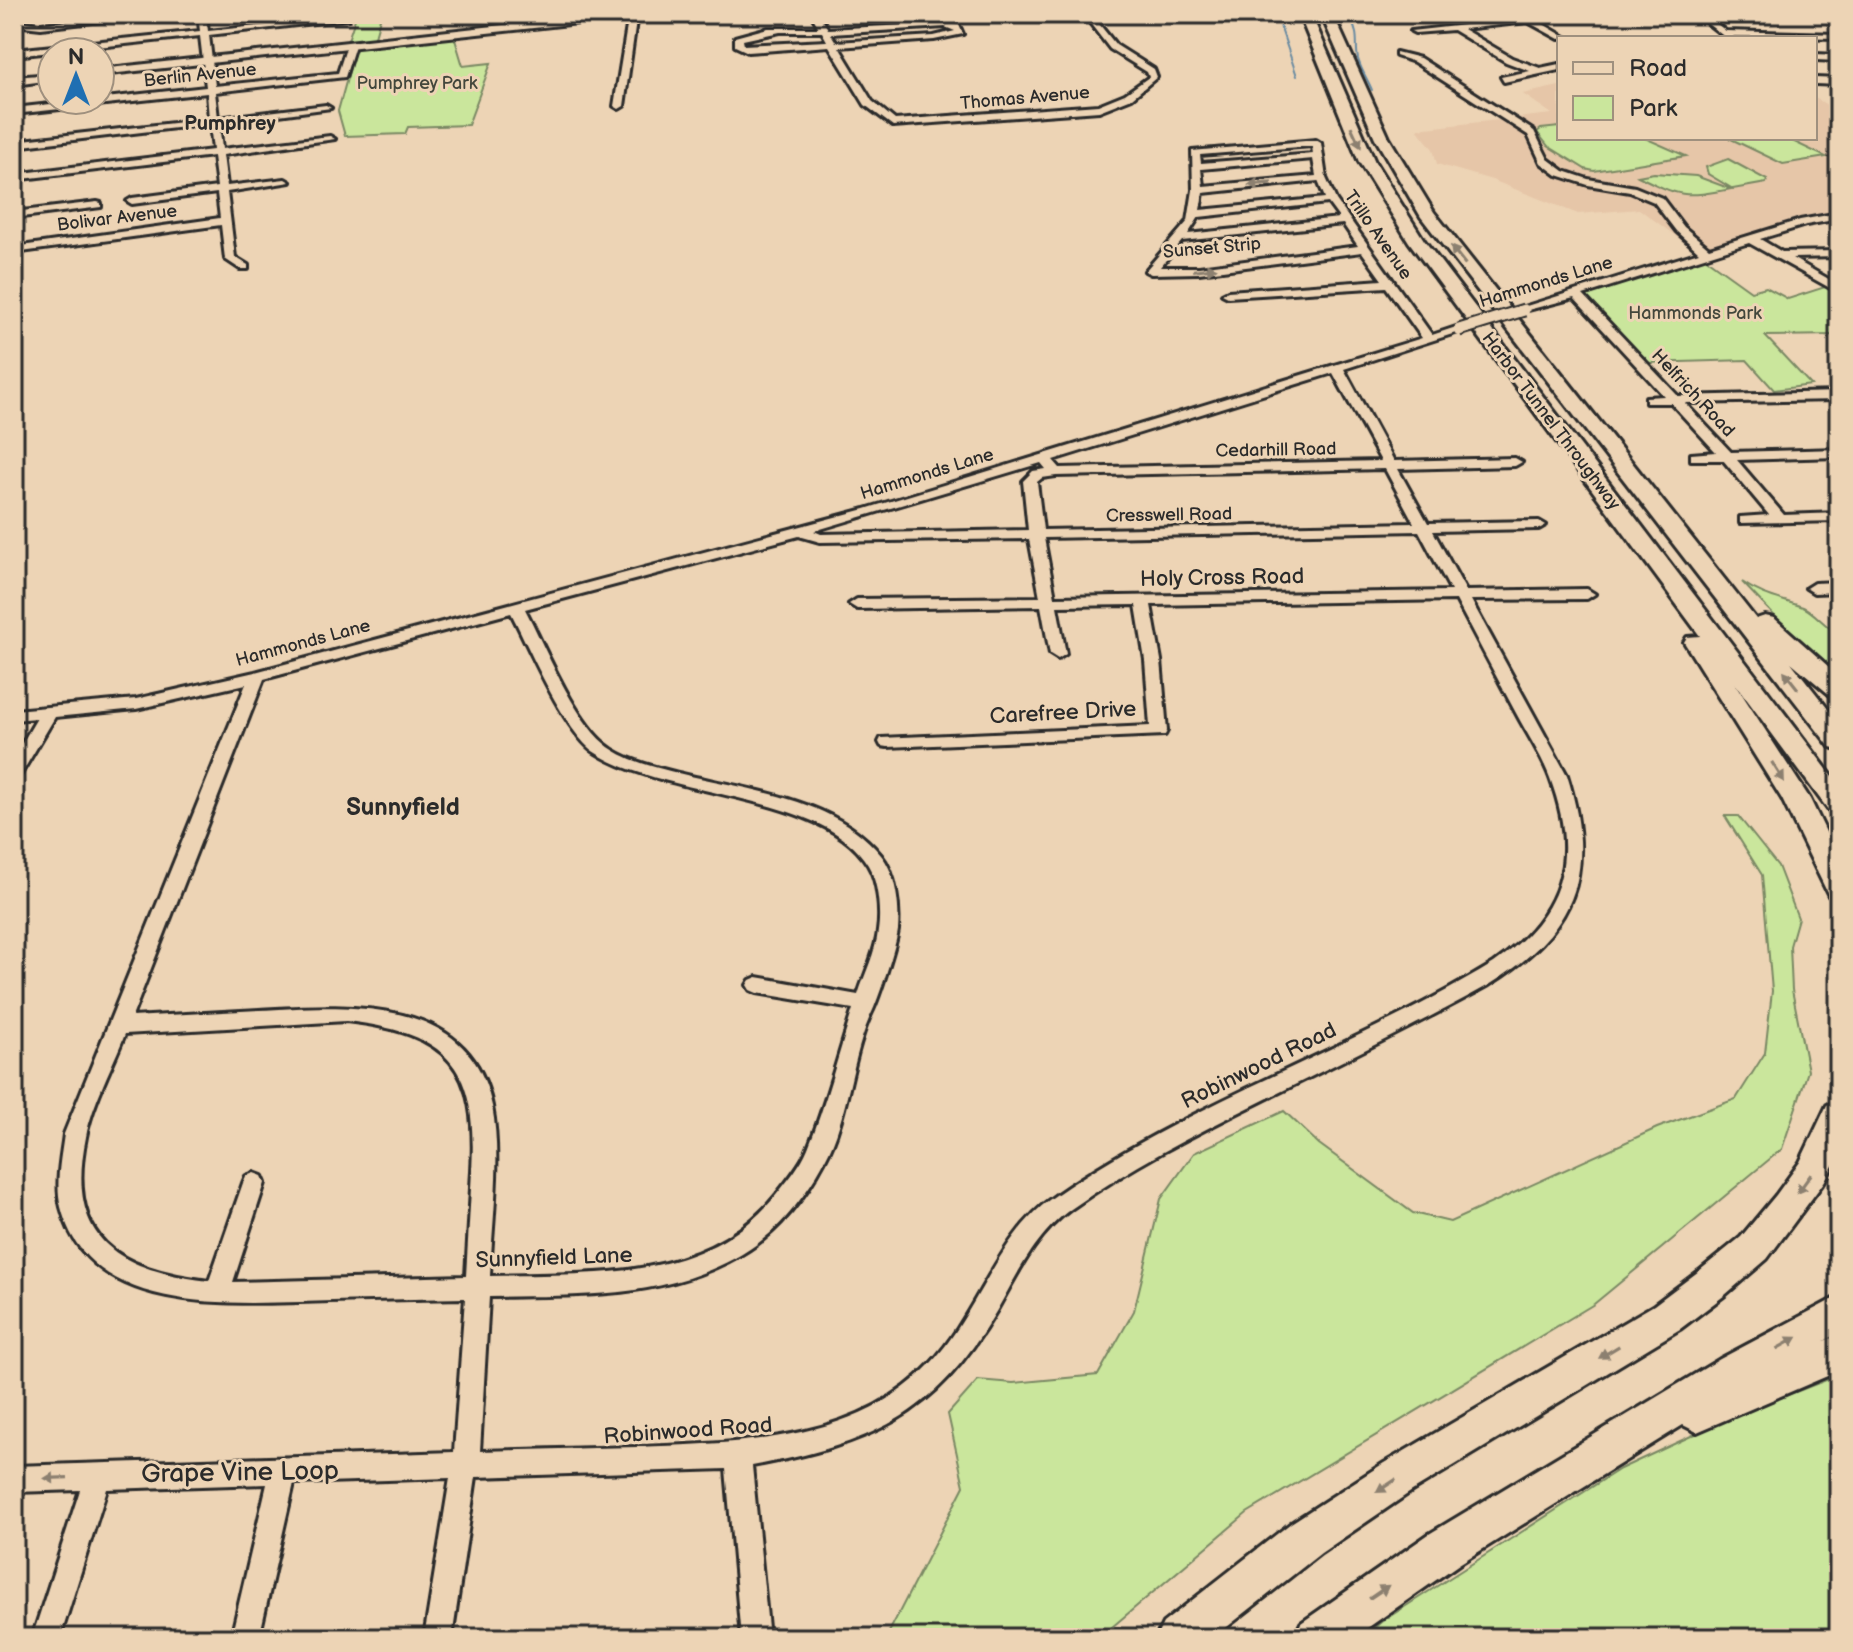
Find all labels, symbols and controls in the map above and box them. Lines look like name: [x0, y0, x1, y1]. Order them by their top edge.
north arrow: [36, 36, 116, 116]
legend: [1557, 36, 1817, 140]
text: N: [68, 44, 84, 71]
text: Road: [1629, 54, 1687, 83]
street label: Berlin Avenue: [143, 59, 258, 91]
park label: Pumphrey Park: [356, 73, 478, 94]
street label: Thomas Avenue: [959, 82, 1091, 114]
text: Park: [1629, 94, 1677, 123]
district label: Pumphrey: [184, 112, 277, 136]
one-way arrow: [1349, 126, 1362, 149]
one-way arrow: [1247, 178, 1272, 191]
street label: Trillo Avenue: [1340, 186, 1417, 284]
street label: Bolivar Avenue: [56, 200, 178, 236]
street label: Sunset Strip: [1162, 233, 1262, 263]
one-way arrow: [1450, 245, 1466, 265]
street label: Hammonds Lane: [1477, 252, 1616, 312]
one-way arrow: [1193, 262, 1218, 275]
park label: Hammonds Park: [1628, 303, 1762, 324]
street label: Harbor Tunnel Throughway: [1477, 328, 1625, 515]
street label: Helfrich Road: [1647, 345, 1739, 441]
street label: Cedarhill Road: [1215, 438, 1337, 462]
street label: Hammonds Lane: [858, 444, 997, 504]
street label: Cresswell Road: [1106, 503, 1232, 527]
street label: Holy Cross Road: [1140, 563, 1304, 593]
street label: Hammonds Lane: [233, 615, 373, 671]
one-way arrow: [1783, 670, 1799, 690]
street label: Carefree Drive: [989, 696, 1137, 730]
one-way arrow: [1771, 761, 1785, 783]
district label: Sunnyfield: [346, 793, 460, 822]
street label: Robinwood Road: [1177, 1017, 1341, 1115]
one-way arrow: [1796, 1174, 1812, 1194]
street label: Sunnyfield Lane: [475, 1242, 633, 1274]
one-way arrow: [1776, 1336, 1798, 1350]
one-way arrow: [1598, 1345, 1620, 1359]
street label: Robinwood Road: [603, 1412, 773, 1450]
street label: Grape Vine Loop: [141, 1456, 339, 1490]
one-way arrow: [43, 1471, 68, 1484]
one-way arrow: [1375, 1478, 1396, 1493]
one-way arrow: [1369, 1585, 1390, 1600]

